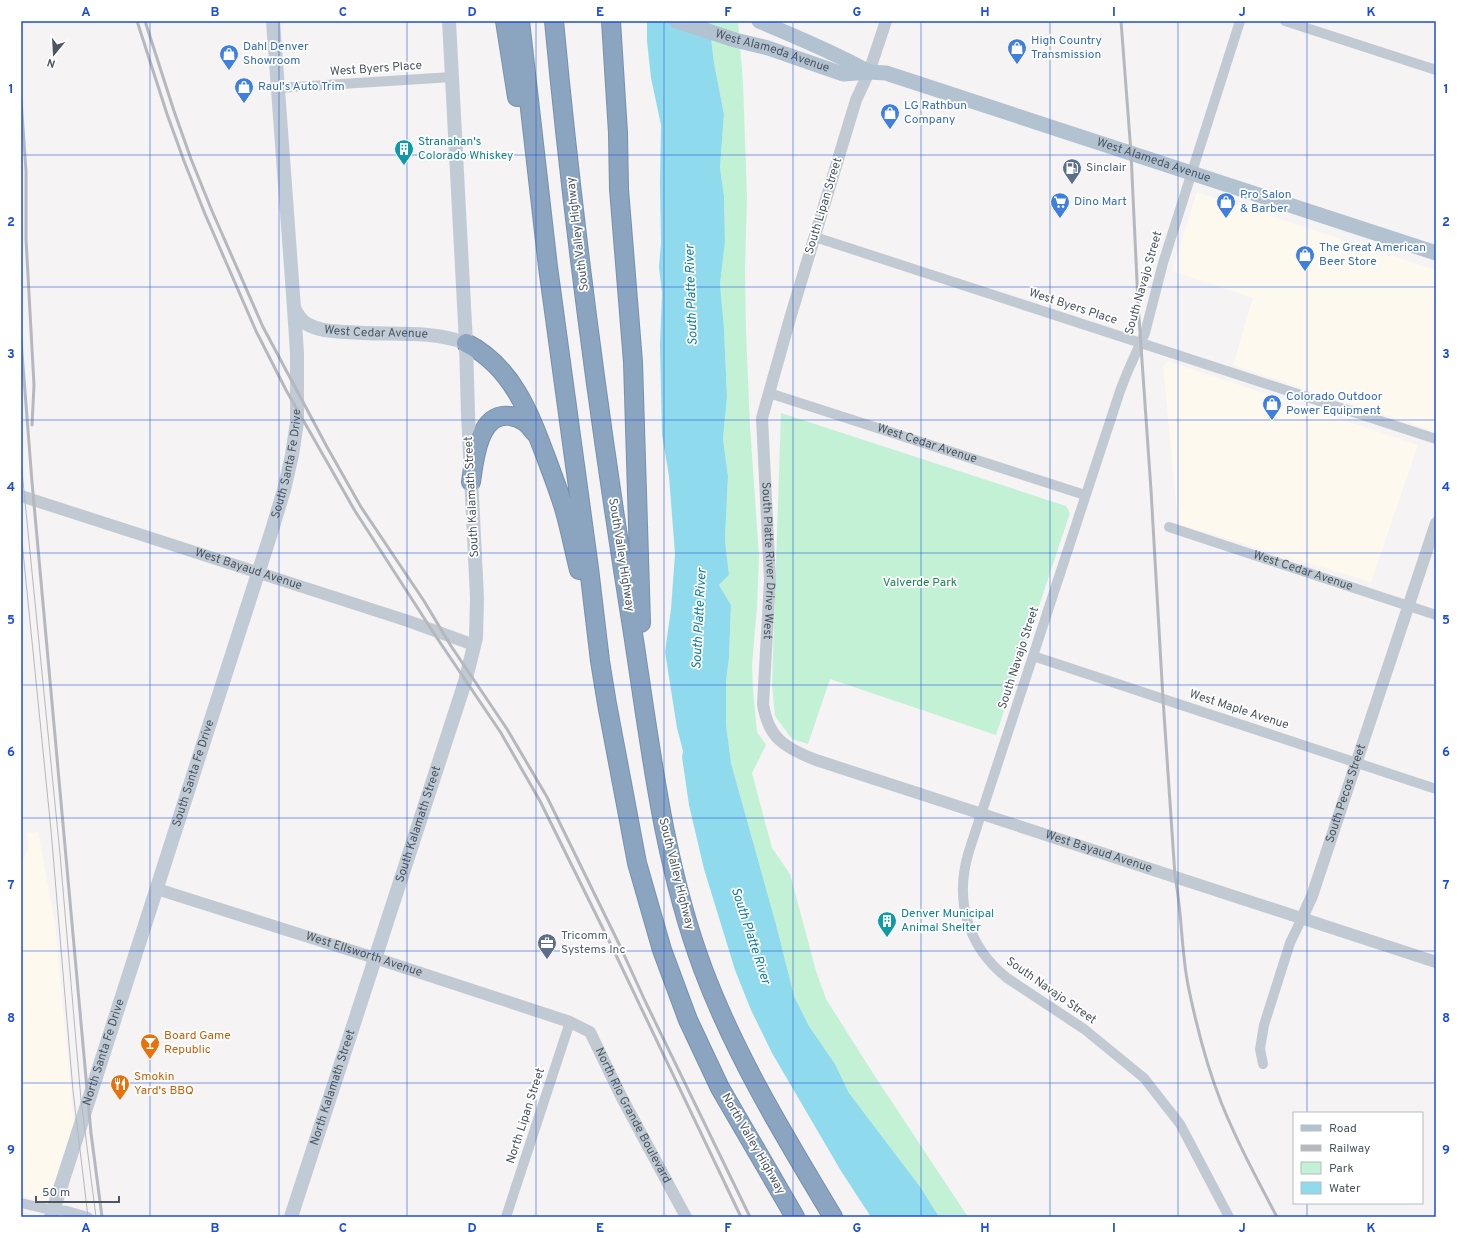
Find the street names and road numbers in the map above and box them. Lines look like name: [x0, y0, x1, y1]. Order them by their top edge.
street label: West Alameda Avenue: [713, 26, 832, 77]
street label: West Byers Place: [329, 58, 423, 80]
street label: West Alameda Avenue: [1095, 134, 1213, 187]
street label: South Lipan Street: [802, 156, 846, 256]
street label: South Valley Highway: [563, 176, 593, 292]
street label: South Navajo Street: [1122, 229, 1166, 337]
street label: West Byers Place: [1027, 285, 1119, 329]
street label: West Cedar Avenue: [323, 322, 428, 343]
street label: South Santa Fe Drive: [268, 409, 305, 520]
street label: West Cedar Avenue: [875, 420, 979, 468]
street label: South Kalamath Street: [461, 436, 483, 558]
street label: South Platte River Drive West: [757, 481, 778, 640]
street label: South Valley Highway: [604, 497, 638, 613]
street label: West Bayaud Avenue: [193, 545, 304, 594]
street label: West Cedar Avenue: [1251, 547, 1355, 595]
street label: South Navajo Street: [995, 605, 1043, 711]
street label: West Maple Avenue: [1187, 686, 1291, 734]
street label: South Santa Fe Drive: [169, 718, 218, 829]
street label: South Pecos Street: [1322, 742, 1370, 845]
street label: South Kalamath Street: [392, 764, 445, 884]
street label: South Valley Highway: [654, 816, 698, 932]
street label: West Bayaud Avenue: [1043, 827, 1154, 877]
street label: West Ellsworth Avenue: [303, 928, 424, 981]
street label: South Navajo Street: [1003, 954, 1099, 1028]
street label: North Santa Fe Drive: [79, 997, 129, 1108]
street label: North Kalamath Street: [307, 1028, 359, 1148]
street label: North Rio Grande Boulevard: [591, 1045, 674, 1186]
street label: North Lipan Street: [503, 1066, 549, 1166]
street label: North Valley Highway: [717, 1091, 789, 1197]

